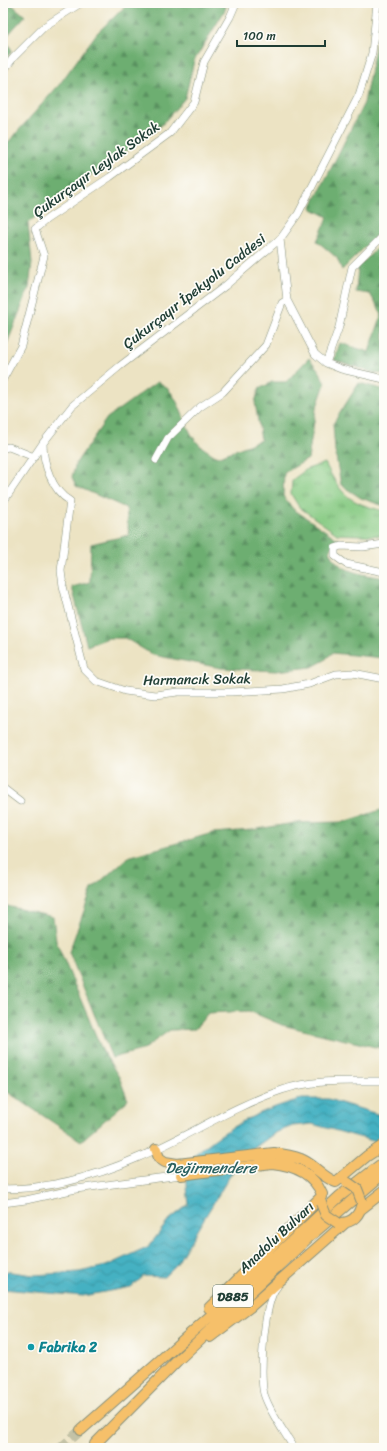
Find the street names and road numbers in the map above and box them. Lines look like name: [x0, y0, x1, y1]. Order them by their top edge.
street label: Çukurçayır Leylak Sokak: [27, 115, 165, 224]
street label: Çukurçayır İpekyolu Caddesi: [117, 227, 272, 356]
street label: Harmancık Sokak: [143, 666, 251, 693]
street label: Anadolu Bulvarı: [232, 1195, 320, 1280]
road number: D885: [213, 1285, 253, 1307]

